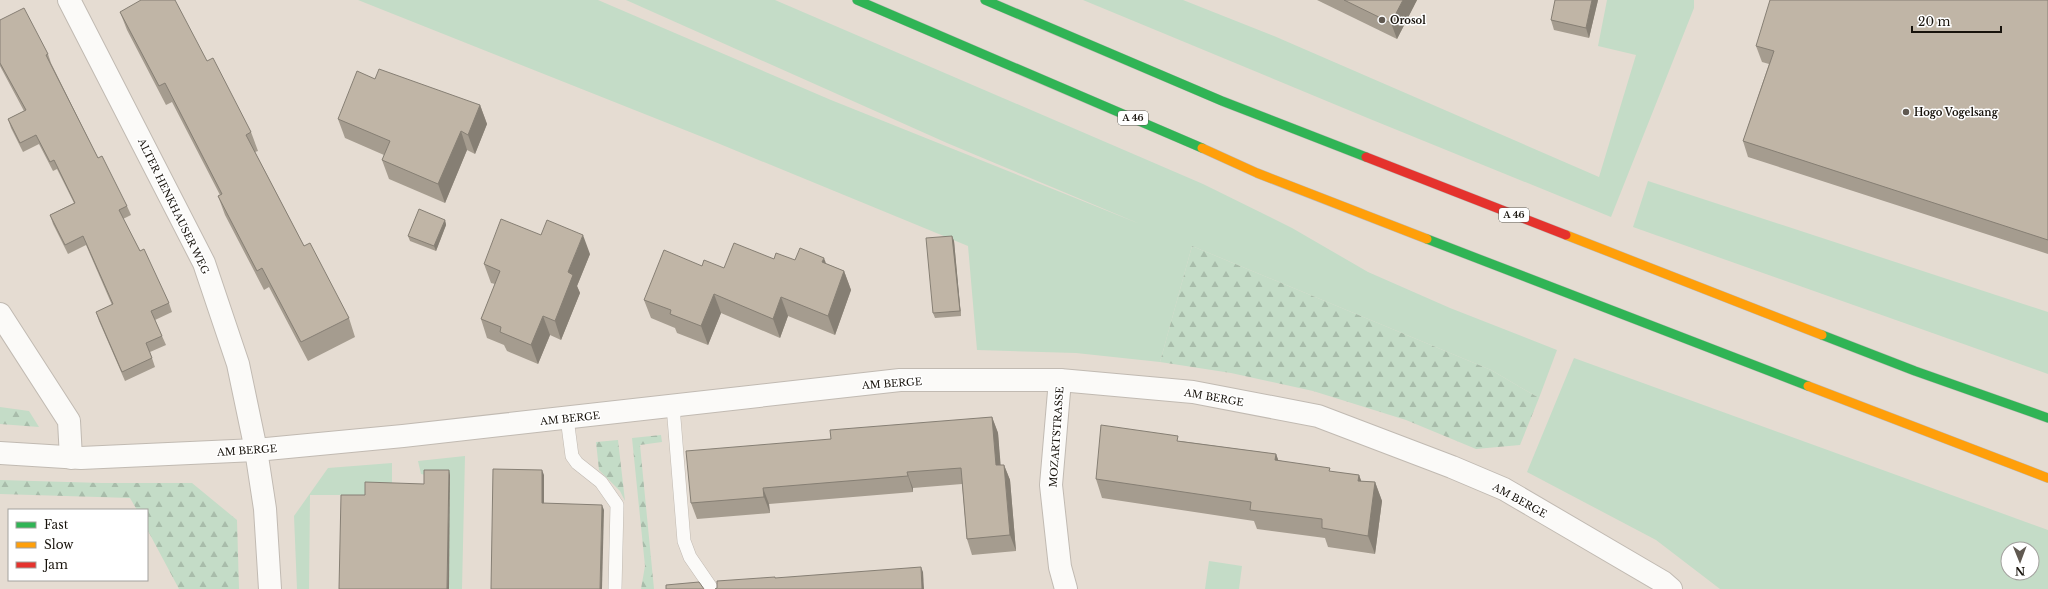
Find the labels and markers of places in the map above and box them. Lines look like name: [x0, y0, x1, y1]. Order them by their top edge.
place label: Orosol: [1390, 14, 1426, 27]
marker: Orosol: [1377, 15, 1387, 25]
place label: Hogo Vogelsang: [1914, 106, 1999, 119]
marker: Hogo Vogelsang: [1901, 107, 1911, 117]

